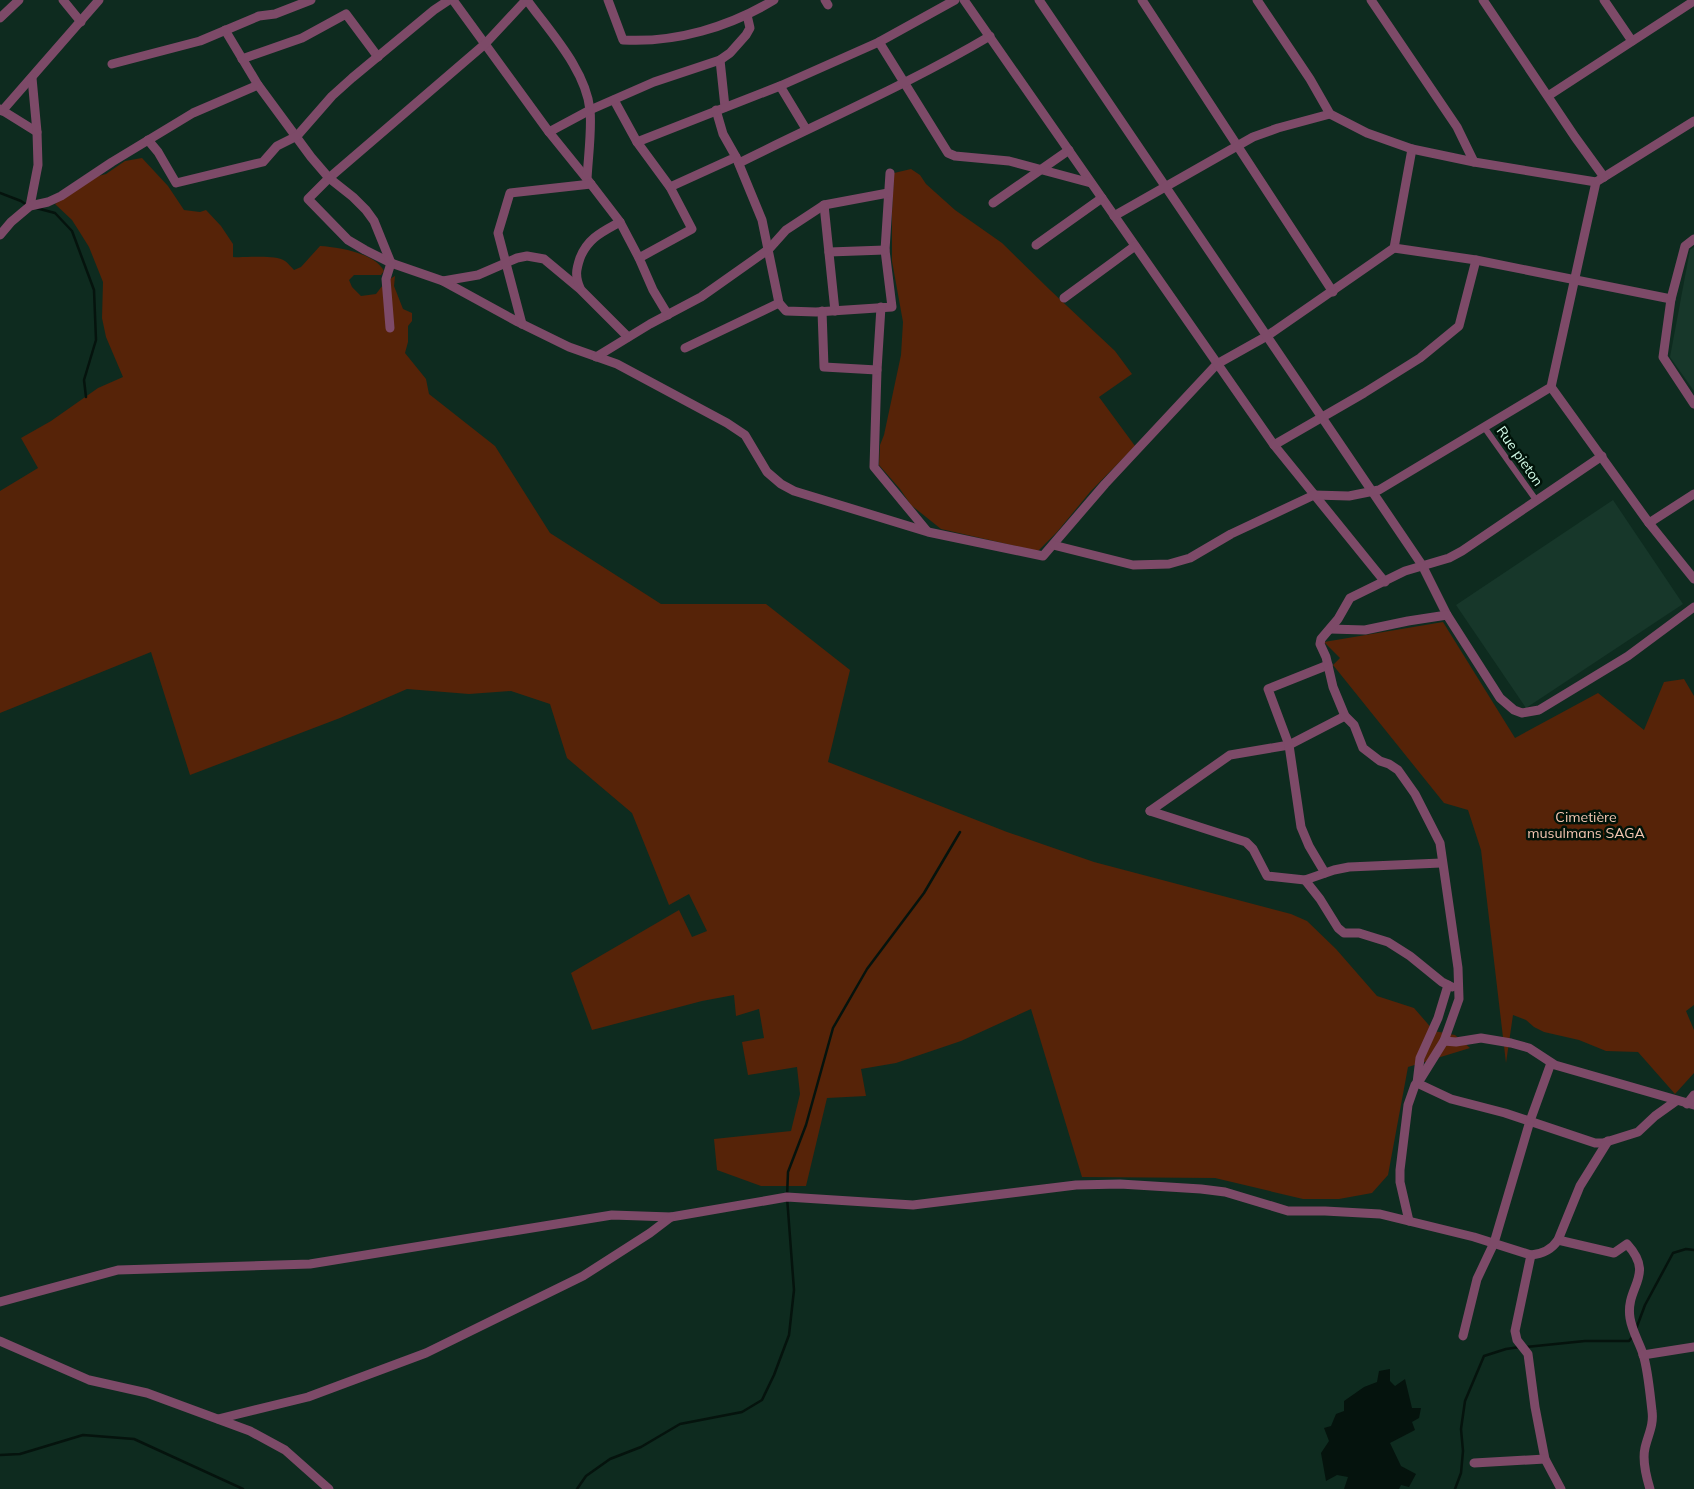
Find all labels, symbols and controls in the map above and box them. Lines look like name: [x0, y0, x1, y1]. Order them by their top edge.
street label: Rue pieton: [1493, 422, 1547, 490]
park label: Cimetière musulmans SAGA: [1527, 808, 1645, 842]

